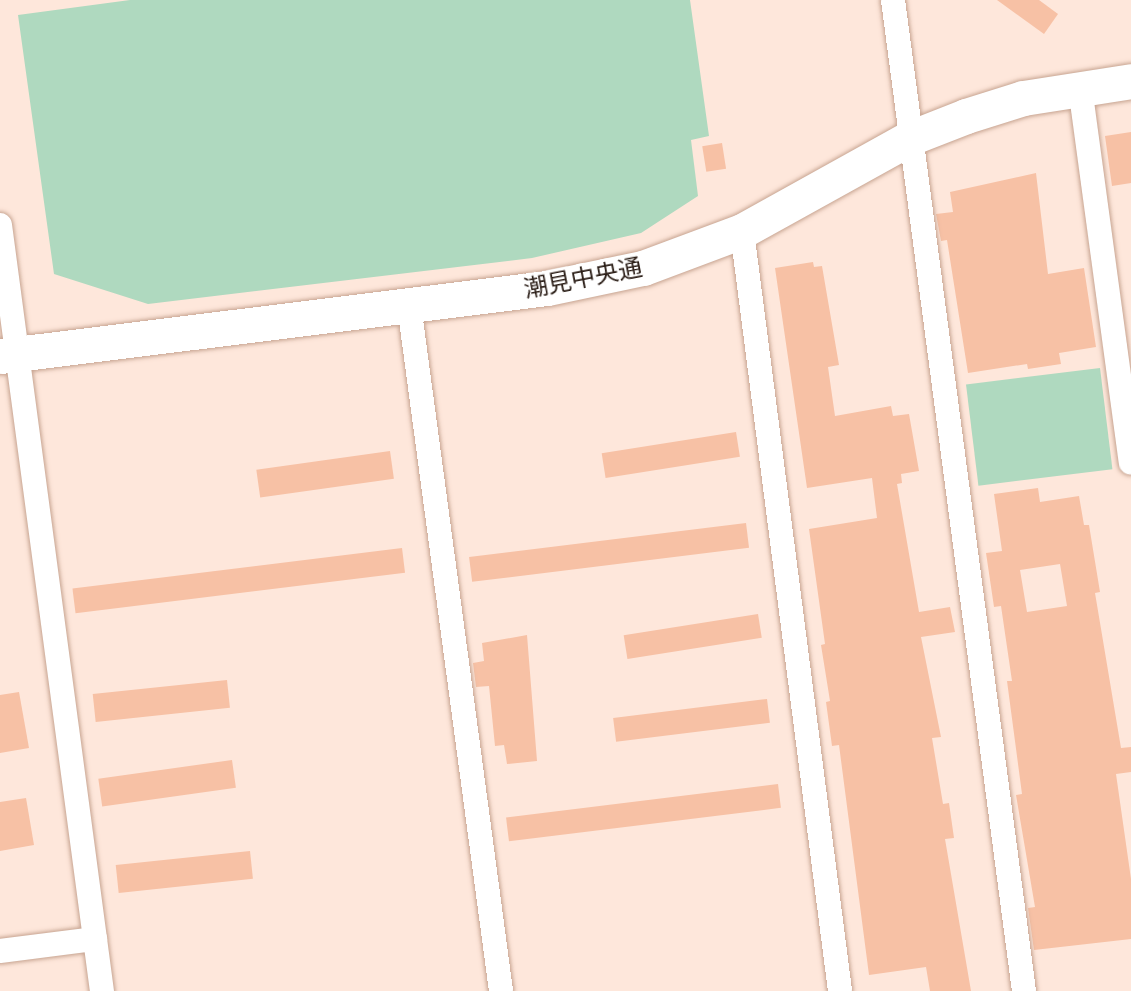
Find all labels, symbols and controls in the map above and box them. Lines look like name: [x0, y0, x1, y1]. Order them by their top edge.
street label: 潮見中央通: [521, 252, 645, 304]

